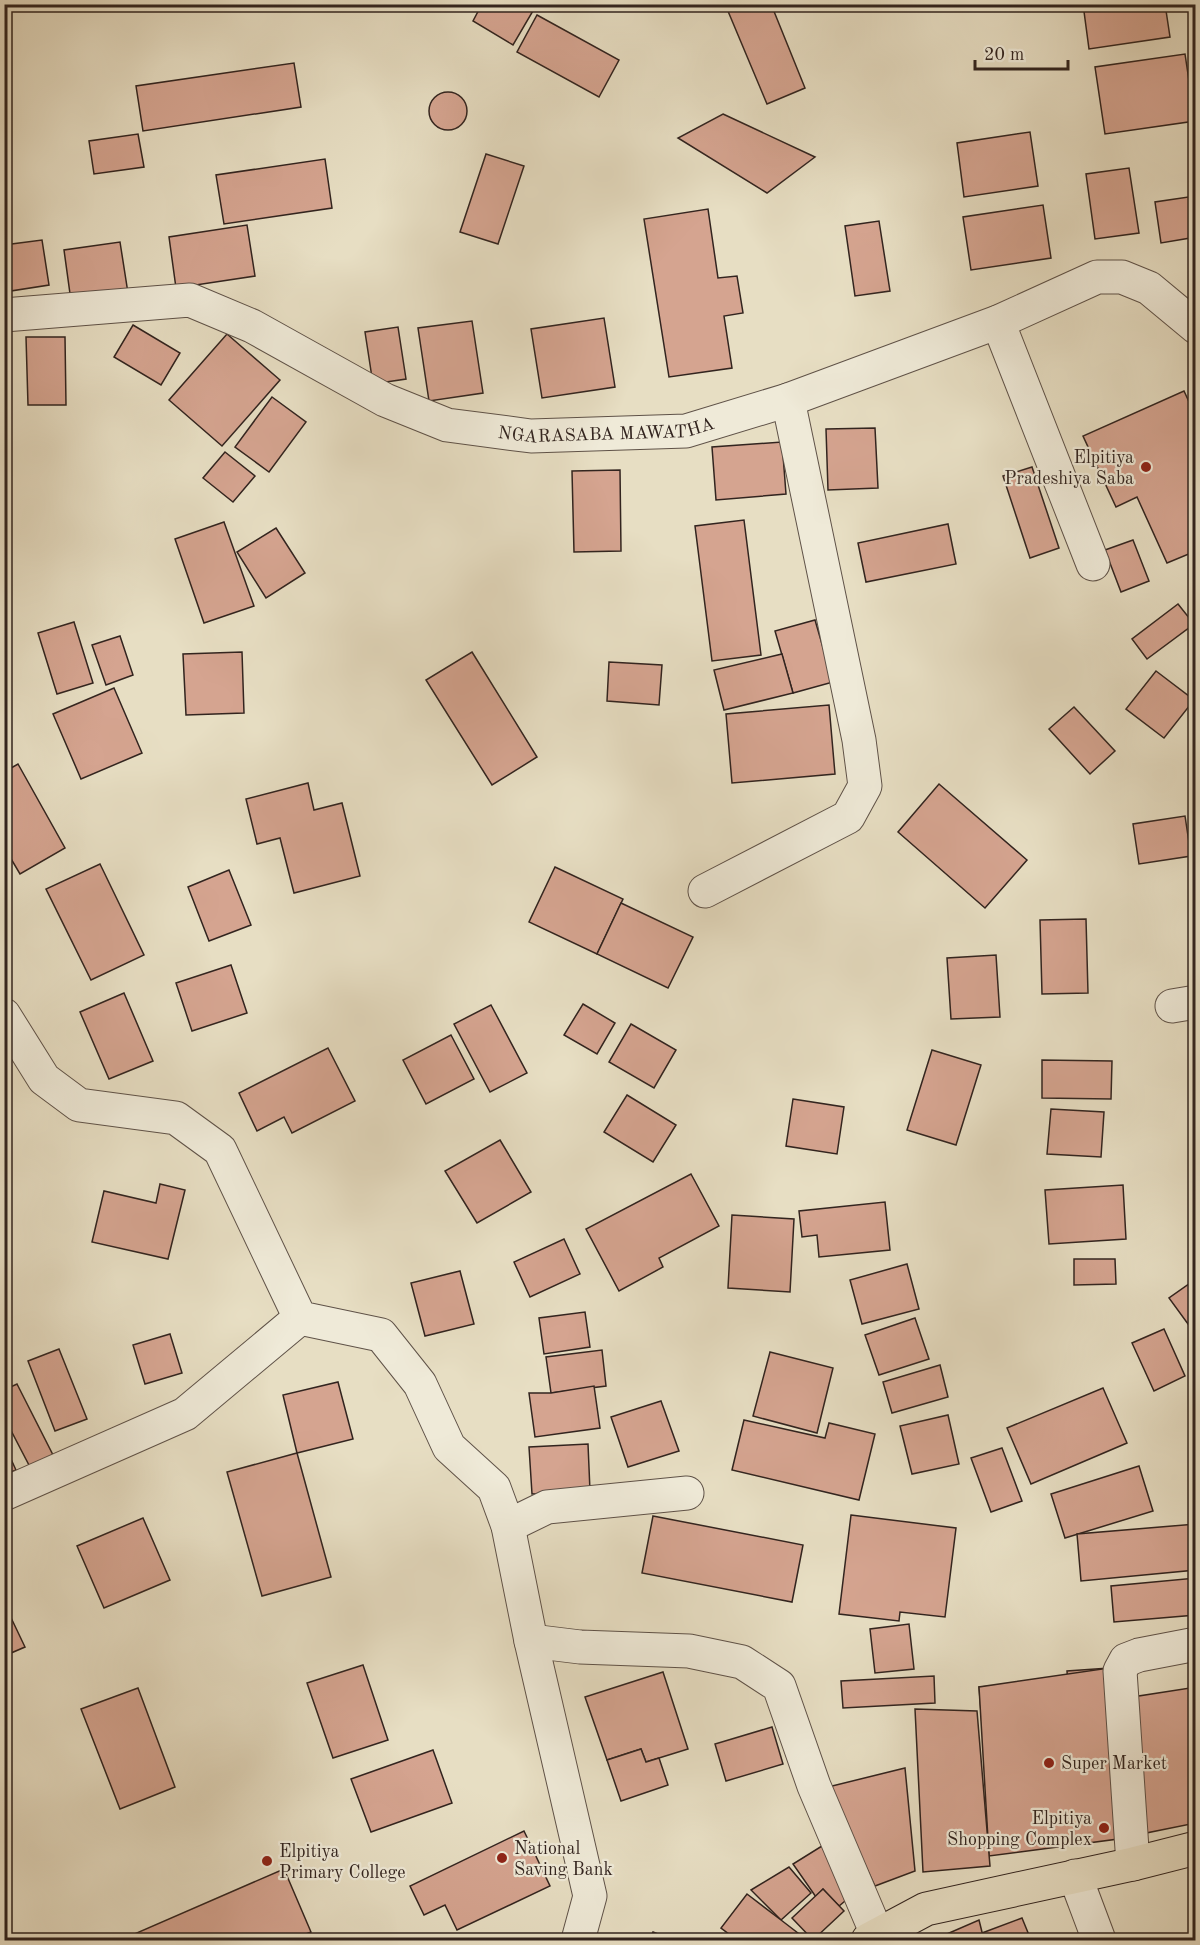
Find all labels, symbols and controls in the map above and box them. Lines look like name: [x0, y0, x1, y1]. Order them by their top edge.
scale bar: [975, 33, 1068, 71]
text: 20 m: [984, 46, 1024, 64]
street label: NGARASABA MAWATHA: [497, 415, 717, 447]
place label: Elpitiya Pradeshiya Saba: [1004, 449, 1134, 488]
marker: Elpitiya Pradeshiya Saba: [1139, 460, 1153, 474]
place label: Super Market: [1061, 1755, 1167, 1773]
marker: Super Market: [1042, 1756, 1056, 1770]
place label: Elpitiya Shopping Complex: [947, 1810, 1092, 1849]
marker: Elpitiya Shopping Complex: [1097, 1821, 1111, 1835]
place label: National Saving Bank: [514, 1840, 613, 1879]
place label: Elpitiya Primary College: [279, 1843, 406, 1882]
marker: National Saving Bank: [495, 1851, 509, 1865]
marker: Elpitiya Primary College: [260, 1854, 274, 1868]

